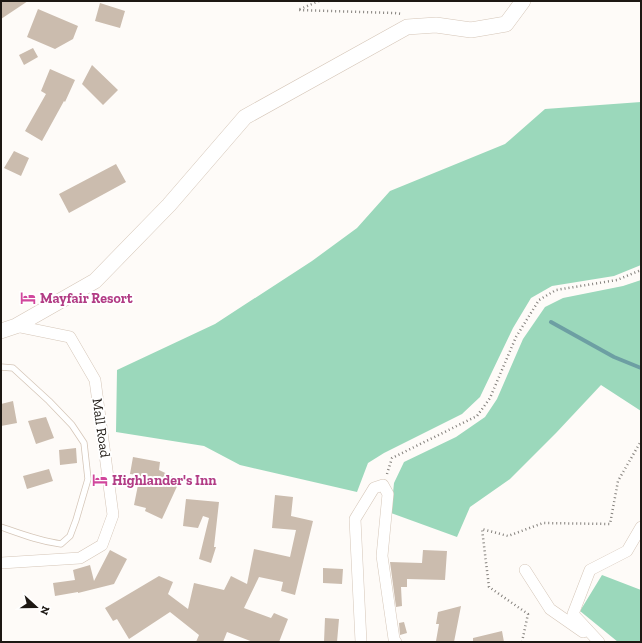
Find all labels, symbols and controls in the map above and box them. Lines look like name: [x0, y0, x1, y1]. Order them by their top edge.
hotel icon: Mayfair Resort: [19, 289, 37, 307]
place label: Mayfair Resort: [40, 290, 133, 307]
street label: Mall Road: [88, 397, 114, 459]
hotel icon: Highlander's Inn: [91, 471, 109, 489]
place label: Highlander's Inn: [112, 472, 217, 489]
north arrow: [16, 587, 56, 627]
text: N: [37, 604, 52, 617]

